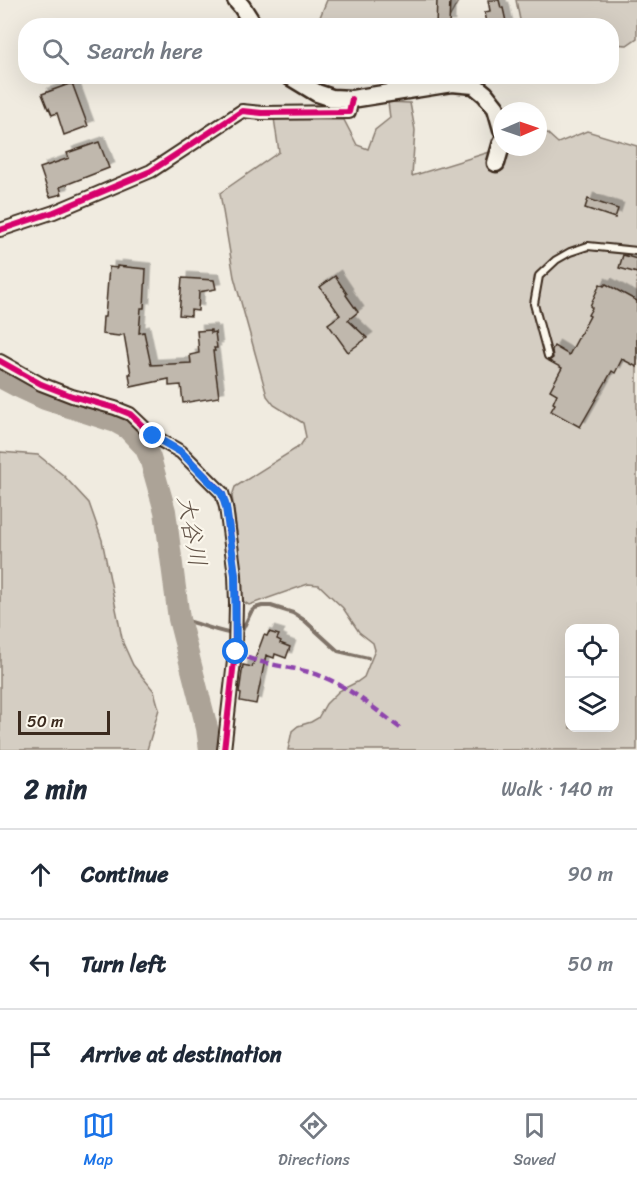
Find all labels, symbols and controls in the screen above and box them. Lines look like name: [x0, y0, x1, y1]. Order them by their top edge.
search box: [18, 18, 619, 84]
text: Search here: [87, 32, 203, 71]
icon: search: [39, 35, 72, 68]
north arrow: [493, 102, 547, 156]
route end: [139, 422, 165, 448]
water label: 大谷川: [165, 492, 219, 570]
map controls: [565, 624, 619, 732]
button: locate: [565, 624, 619, 678]
route start: [222, 638, 248, 664]
button: layers: [565, 678, 619, 732]
text: 50 m: [27, 707, 63, 736]
scale bar: [18, 708, 110, 736]
text: 2 min: [24, 766, 87, 812]
text: Walk · 140 m: [501, 772, 613, 807]
text: Continue: [81, 855, 169, 894]
text: 90 m: [568, 857, 613, 892]
icon: ahead: [24, 858, 57, 891]
text: Turn left: [81, 945, 166, 984]
text: 50 m: [568, 947, 613, 982]
icon: left: [24, 948, 57, 981]
text: Arrive at destination: [81, 1035, 282, 1074]
icon: arrive: [24, 1038, 57, 1071]
tab: Map: [82, 1109, 115, 1174]
tab: Directions: [278, 1109, 350, 1174]
tab: Saved: [513, 1109, 555, 1174]

